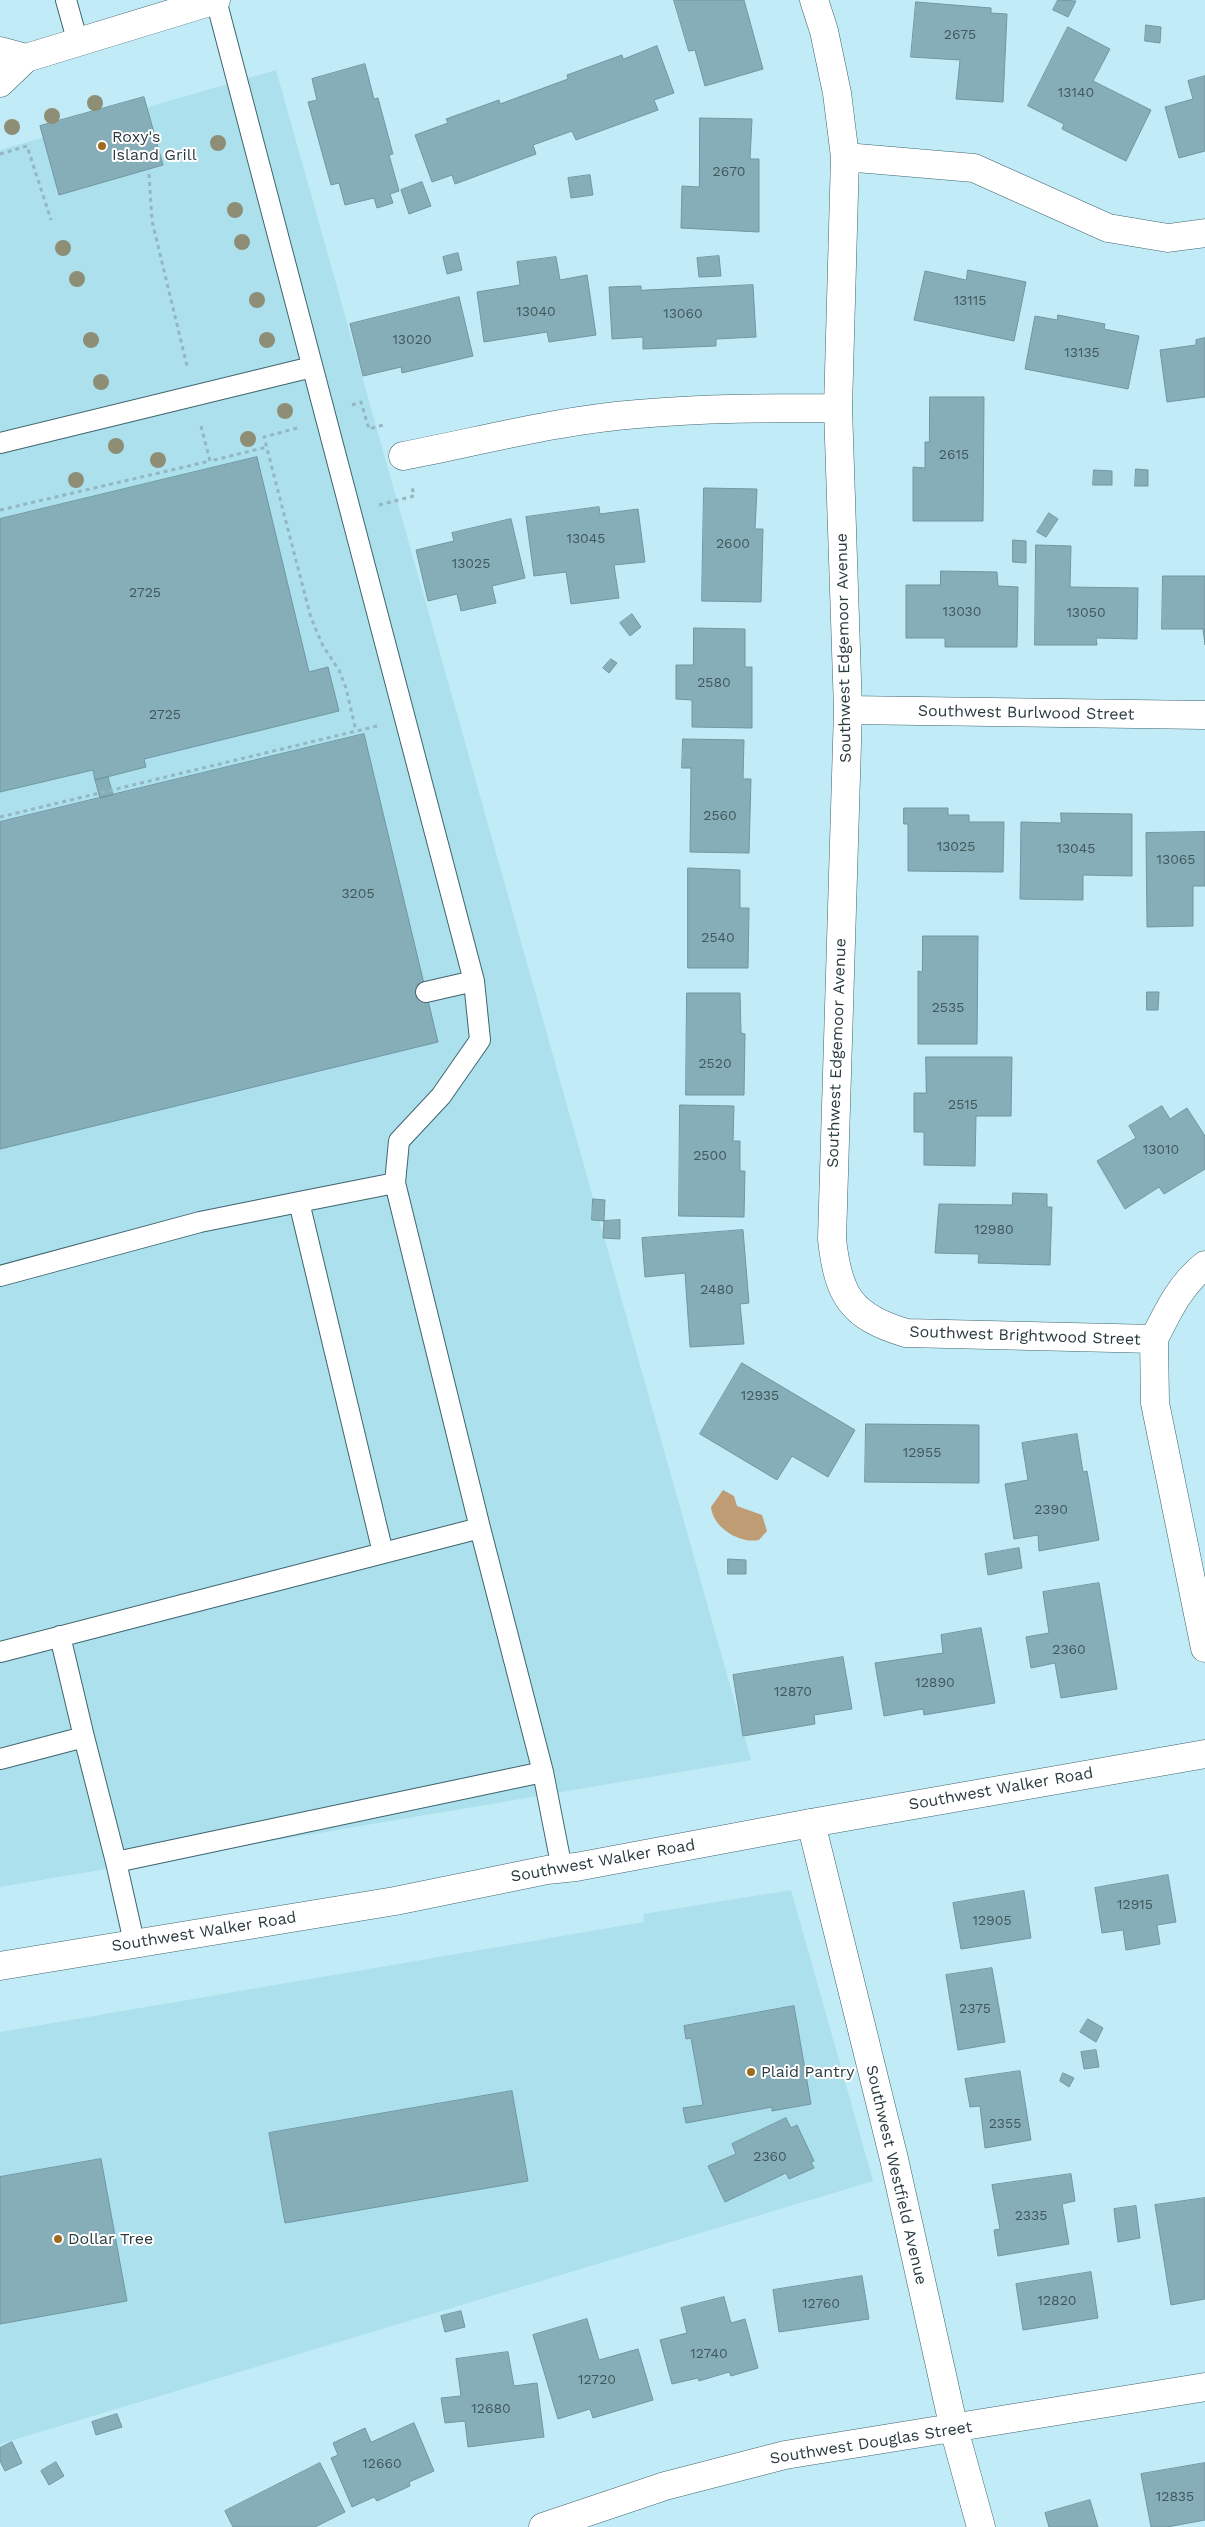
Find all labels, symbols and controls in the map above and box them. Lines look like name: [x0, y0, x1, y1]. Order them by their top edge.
house number: 2675: [944, 27, 976, 43]
house number: 13140: [1058, 85, 1094, 101]
place label: Roxy's Island Grill: [112, 127, 197, 165]
marker: Roxy's Island Grill: [96, 140, 108, 152]
house number: 2670: [713, 164, 745, 180]
house number: 13115: [954, 293, 986, 309]
house number: 13040: [516, 304, 556, 320]
house number: 13060: [663, 306, 703, 322]
house number: 13020: [392, 332, 432, 348]
house number: 13135: [1064, 345, 1100, 361]
house number: 2615: [939, 447, 969, 463]
house number: 13045: [566, 531, 606, 547]
street label: Southwest Edgemoor Avenue: [832, 533, 856, 763]
house number: 2600: [716, 536, 750, 552]
house number: 13025: [452, 556, 490, 572]
house number: 2725: [129, 585, 161, 601]
house number: 13030: [943, 604, 981, 620]
house number: 13050: [1066, 605, 1106, 621]
house number: 2580: [697, 675, 731, 691]
street label: Southwest Burlwood Street: [918, 702, 1134, 724]
house number: 2725: [149, 707, 181, 723]
house number: 2560: [703, 808, 737, 824]
house number: 13025: [937, 839, 975, 855]
house number: 13045: [1056, 841, 1096, 857]
house number: 13065: [1157, 852, 1195, 868]
house number: 3205: [341, 886, 375, 902]
house number: 2540: [701, 930, 735, 946]
street label: Southwest Edgemoor Avenue: [823, 938, 851, 1168]
house number: 2535: [932, 1000, 964, 1016]
house number: 2520: [698, 1056, 732, 1072]
house number: 2515: [948, 1097, 978, 1113]
house number: 13010: [1143, 1142, 1179, 1158]
house number: 2500: [693, 1148, 727, 1164]
house number: 12980: [974, 1222, 1014, 1238]
house number: 2480: [700, 1282, 734, 1298]
street label: Southwest Brightwood Street: [909, 1322, 1141, 1350]
house number: 12935: [741, 1388, 779, 1404]
house number: 12955: [903, 1445, 941, 1461]
house number: 2390: [1034, 1502, 1068, 1518]
house number: 2360: [1052, 1642, 1086, 1658]
house number: 12890: [915, 1675, 955, 1691]
house number: 12870: [774, 1684, 812, 1700]
street label: Southwest Walker Road: [907, 1763, 1095, 1815]
street label: Southwest Walker Road: [509, 1835, 697, 1887]
house number: 12915: [1117, 1897, 1153, 1913]
street label: Southwest Walker Road: [110, 1908, 298, 1956]
house number: 12905: [972, 1913, 1012, 1929]
house number: 2375: [959, 2001, 991, 2017]
place label: Plaid Pantry: [761, 2062, 855, 2082]
street label: Southwest Westfield Avenue: [861, 2063, 931, 2287]
marker: Plaid Pantry: [745, 2066, 757, 2078]
house number: 2355: [989, 2116, 1021, 2132]
house number: 2360: [753, 2149, 787, 2165]
house number: 2335: [1015, 2208, 1047, 2224]
place label: Dollar Tree: [68, 2229, 153, 2249]
marker: Dollar Tree: [52, 2233, 64, 2245]
house number: 12820: [1037, 2293, 1077, 2309]
house number: 12760: [802, 2296, 840, 2312]
house number: 12740: [690, 2346, 728, 2362]
house number: 12720: [578, 2372, 616, 2388]
house number: 12680: [471, 2401, 511, 2417]
street label: Southwest Douglas Street: [768, 2418, 974, 2468]
house number: 12660: [362, 2456, 402, 2472]
house number: 12835: [1156, 2489, 1194, 2505]

